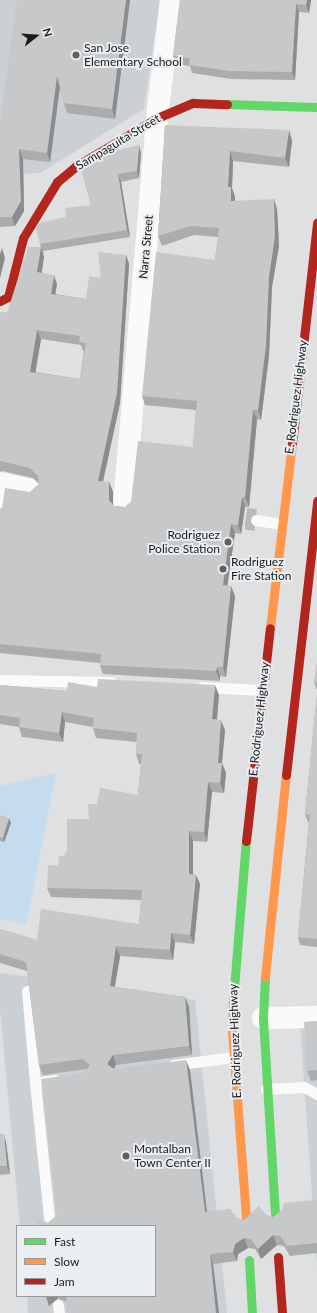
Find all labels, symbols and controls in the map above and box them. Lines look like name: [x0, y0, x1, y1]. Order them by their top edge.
north arrow: [16, 16, 56, 56]
text: N: [40, 26, 55, 38]
place label: San Jose Elementary School: [84, 41, 182, 69]
marker: San Jose Elementary School: [71, 50, 81, 60]
street label: Sampaguita Street: [73, 111, 163, 173]
street label: Narra Street: [136, 214, 156, 280]
street label: E. Rodriguez Highway: [282, 339, 310, 455]
place label: Rodriguez Police Station: [148, 528, 220, 556]
marker: Rodriguez Police Station: [223, 537, 233, 547]
place label: Rodriguez Fire Station: [231, 555, 291, 583]
marker: Rodriguez Fire Station: [218, 564, 228, 574]
street label: E. Rodriguez Highway: [246, 661, 272, 777]
street label: E. Rodriguez Highway: [226, 983, 244, 1099]
place label: Montalban Town Center II: [134, 1142, 211, 1170]
marker: Montalban Town Center II: [121, 1151, 131, 1161]
legend: [16, 1225, 156, 1297]
text: Fast: [54, 1234, 75, 1249]
text: Slow: [54, 1254, 79, 1269]
text: Jam: [54, 1274, 75, 1289]

